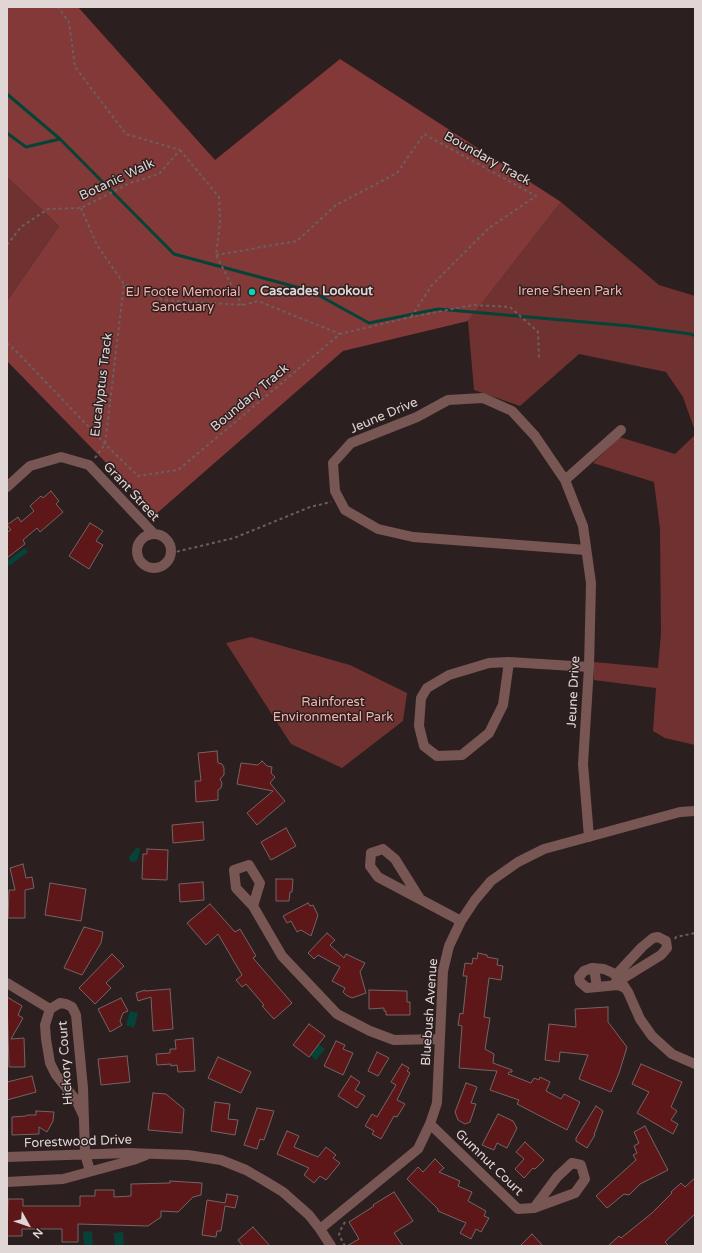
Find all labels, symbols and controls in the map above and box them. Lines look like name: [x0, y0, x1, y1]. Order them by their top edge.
street label: Boundary Track: [441, 129, 533, 189]
street label: Botanic Walk: [77, 156, 157, 204]
place label: Cascades Lookout: [260, 284, 373, 300]
park label: Irene Sheen Park: [518, 284, 622, 300]
park label: EJ Foote Memorial Sanctuary: [126, 285, 240, 316]
marker: Cascades Lookout: [247, 287, 257, 297]
street label: Eucalyptus Track: [88, 332, 116, 438]
street label: Boundary Track: [208, 361, 292, 435]
street label: Jeune Drive: [348, 395, 420, 437]
street label: Grant Street: [100, 459, 162, 525]
street label: Jeune Drive: [564, 656, 584, 728]
park label: Rainforest Environmental Park: [273, 695, 393, 726]
street label: Bluebush Avenue: [418, 958, 442, 1066]
street label: Hickory Court: [55, 1020, 77, 1106]
street label: Gumnut Court: [452, 1127, 526, 1199]
street label: Forestwood Drive: [24, 1132, 132, 1152]
north arrow: [8, 1205, 48, 1245]
text: N: [30, 1225, 45, 1241]

